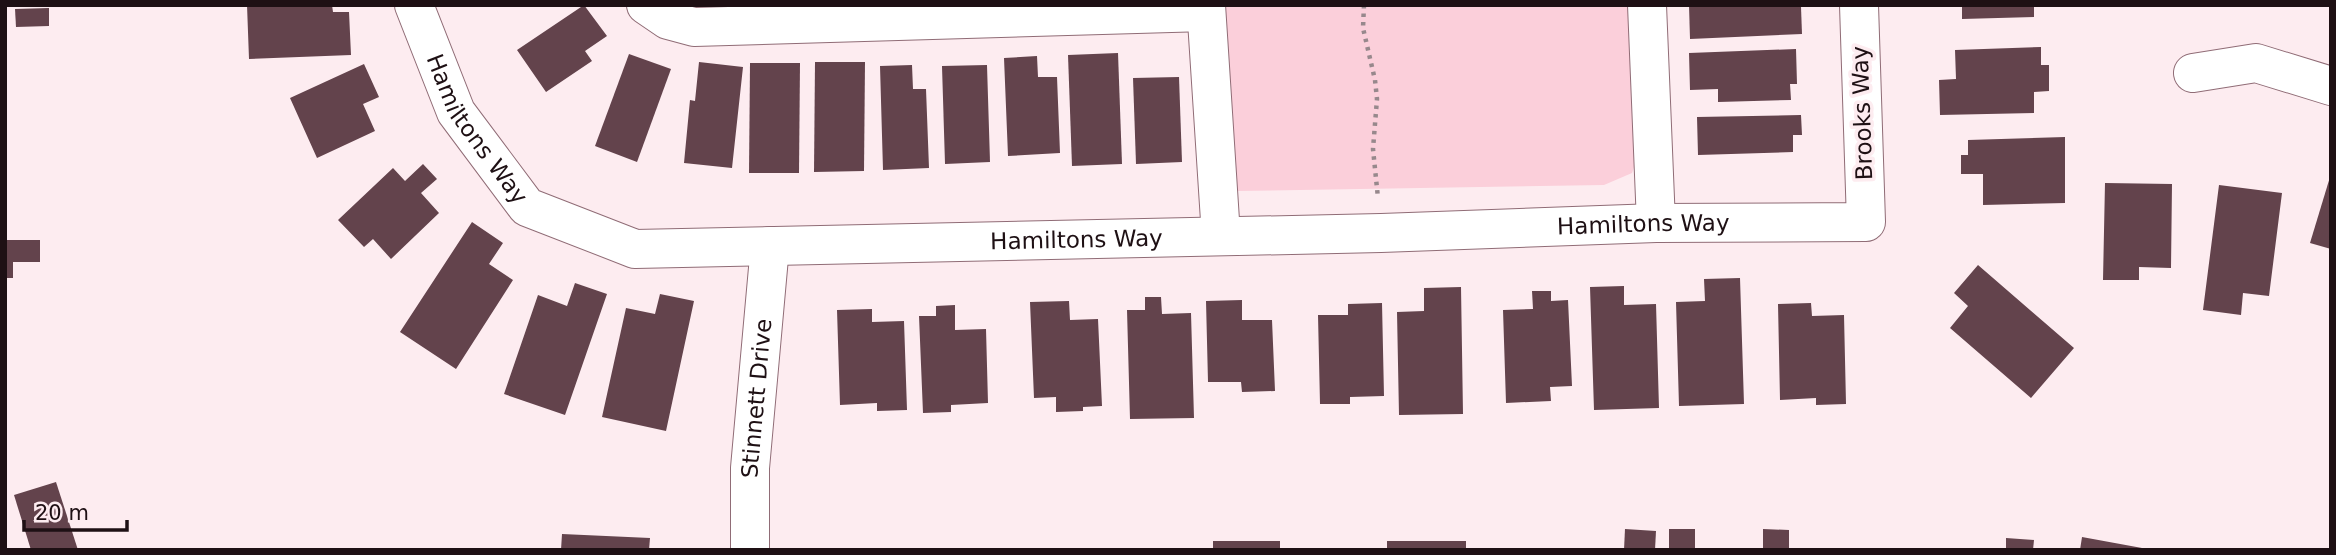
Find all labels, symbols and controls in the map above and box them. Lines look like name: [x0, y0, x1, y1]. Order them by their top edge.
street label: Brooks Way: [1847, 45, 1877, 181]
street label: Hamiltons Way: [422, 50, 533, 209]
street label: Hamiltons Way: [1557, 210, 1730, 240]
street label: Hamiltons Way: [990, 225, 1163, 254]
street label: Stinnett Drive: [737, 317, 776, 478]
scale bar: [24, 489, 128, 532]
text: 20 m: [35, 501, 89, 525]

